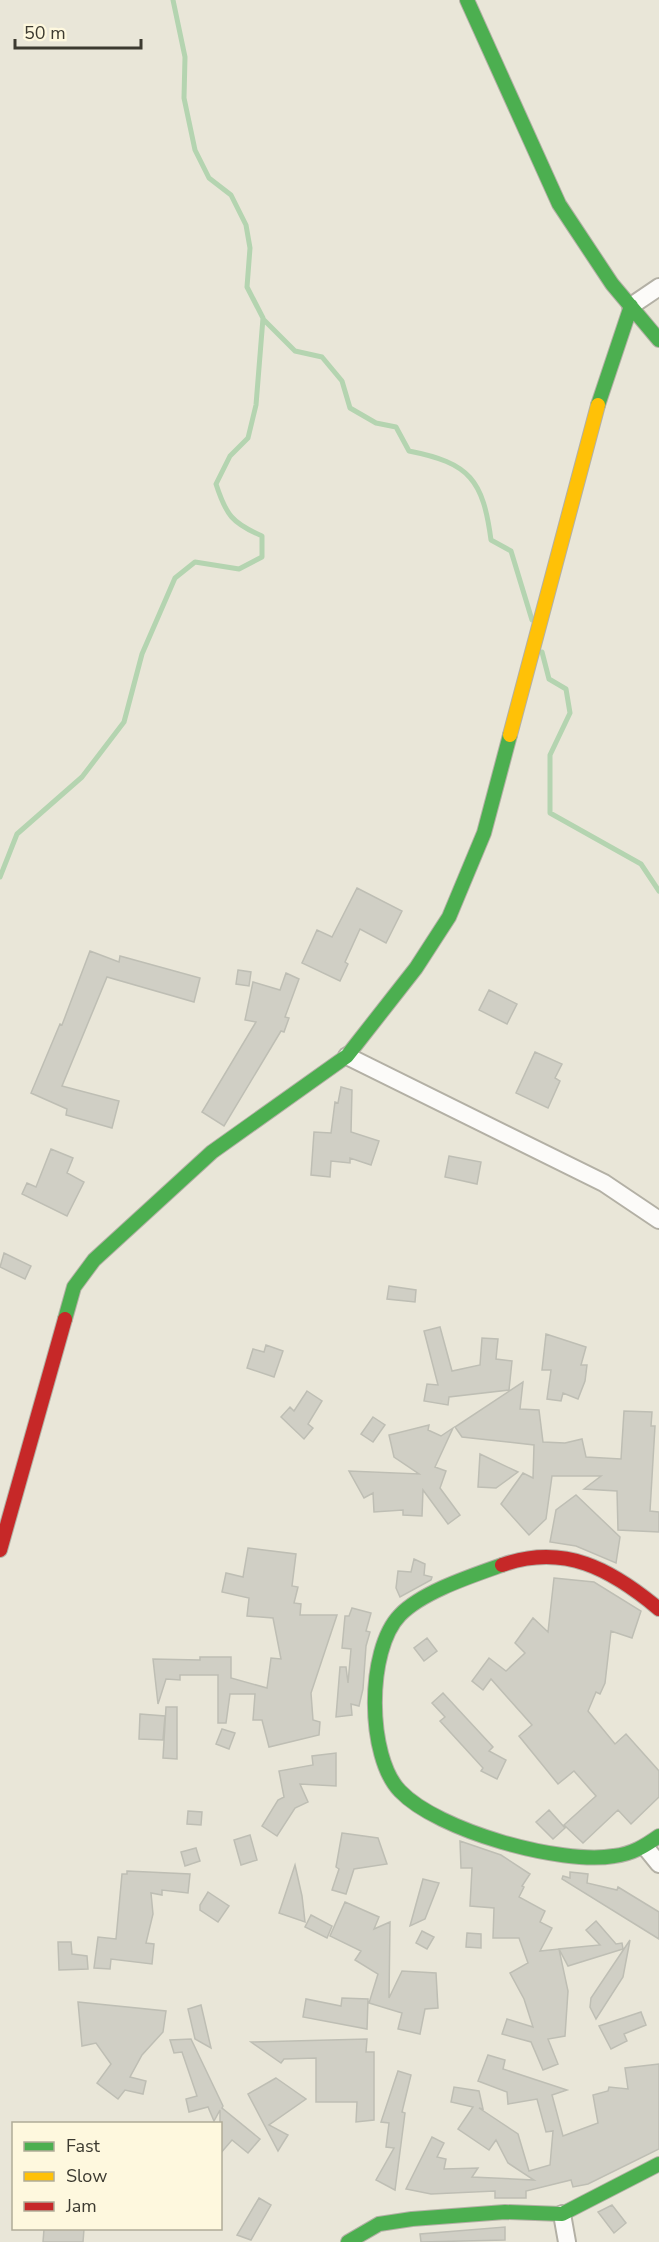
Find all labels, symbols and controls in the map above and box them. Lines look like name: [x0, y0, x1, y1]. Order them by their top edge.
scale bar: [15, 12, 141, 50]
text: 50 m: [24, 21, 66, 45]
legend: [12, 2122, 222, 2230]
text: Fast: [66, 2134, 101, 2158]
text: Slow: [66, 2164, 107, 2188]
text: Jam: [65, 2194, 97, 2218]

